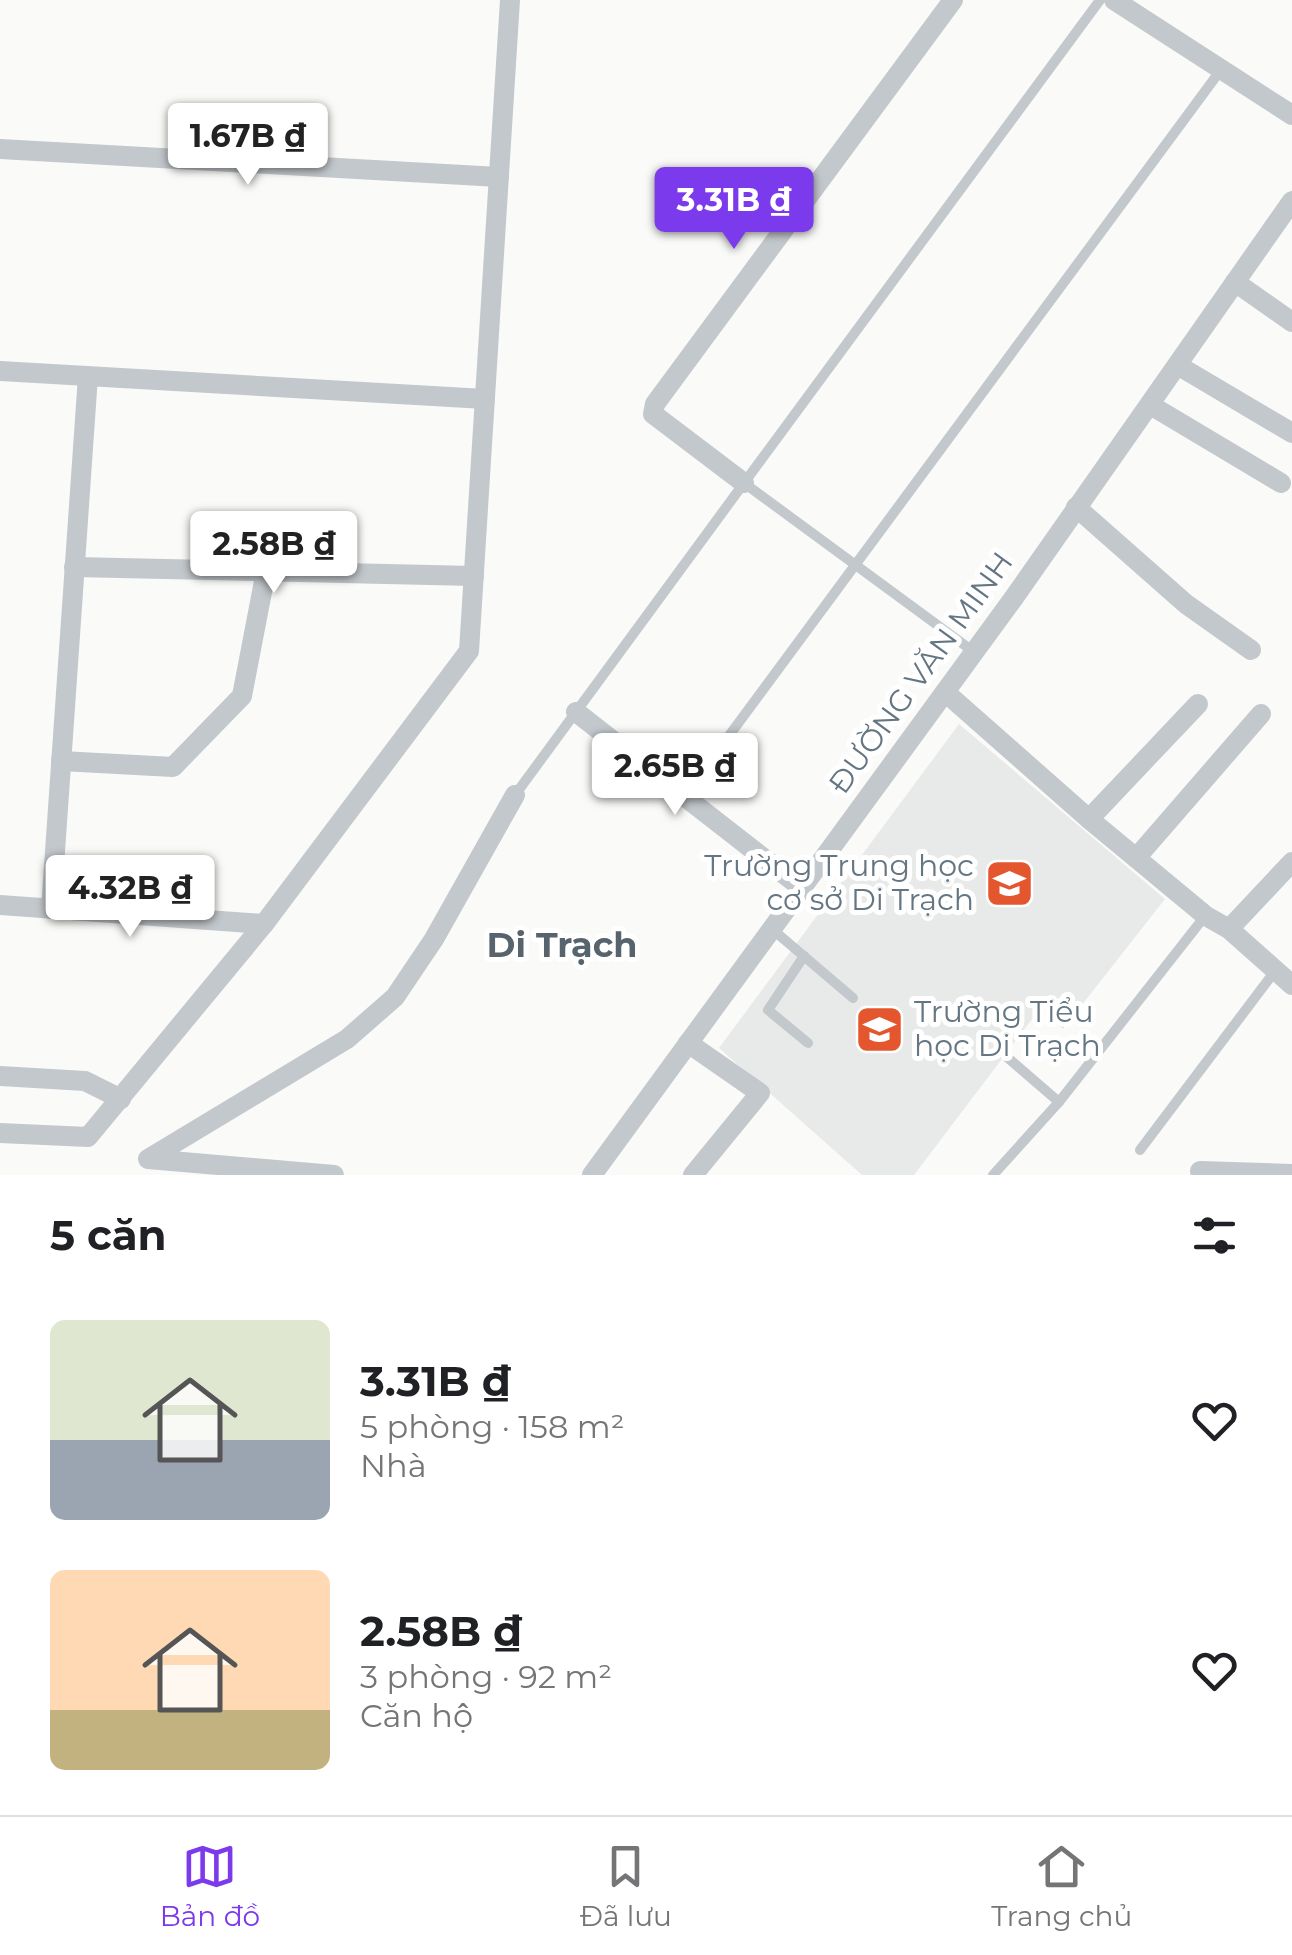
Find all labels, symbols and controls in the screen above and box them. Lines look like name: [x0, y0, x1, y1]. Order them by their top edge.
pin: 1.67B ₫: [156, 103, 340, 188]
text: 1.67B ₫: [190, 116, 306, 155]
pin: 3.31B ₫: [642, 167, 826, 252]
text: 3.31B ₫: [677, 180, 791, 219]
pin: 2.58B ₫: [182, 511, 366, 596]
text: 2.58B ₫: [212, 524, 336, 563]
street label: ĐƯỜNG VĂN MINH: [821, 545, 1021, 801]
pin: 2.65B ₫: [583, 733, 767, 818]
text: 2.65B ₫: [614, 746, 736, 785]
place label: Trường Trung học cơ sở Di Trạch: [704, 847, 974, 918]
pin: 4.32B ₫: [38, 855, 222, 940]
school or university icon: Trường Trung học cơ sở Di Trạch: [983, 857, 1035, 909]
text: 4.32B ₫: [68, 868, 192, 907]
district label: Di Trạch: [487, 923, 637, 966]
place label: Trường Tiểu học Di Trạch: [914, 993, 1101, 1064]
school or university icon: Trường Tiểu học Di Trạch: [853, 1003, 905, 1055]
icon: filters: [1187, 1208, 1242, 1263]
text: 5 căn: [50, 1209, 167, 1261]
text: 3.31B ₫: [360, 1355, 511, 1407]
icon: home: [130, 1360, 250, 1480]
icon: heart: [1187, 1393, 1242, 1448]
text: 5 phòng · 158 m²: [360, 1407, 624, 1446]
text: Nhà: [360, 1446, 427, 1485]
text: 2.58B ₫: [360, 1605, 522, 1657]
icon: home: [130, 1610, 250, 1730]
icon: heart: [1187, 1643, 1242, 1698]
text: 3 phòng · 92 m²: [360, 1657, 612, 1696]
text: Căn hộ: [360, 1696, 473, 1735]
tab: Bản đồ: [160, 1839, 260, 1933]
tab: Đã lưu: [580, 1839, 672, 1933]
tab: Trang chủ: [991, 1839, 1132, 1933]

